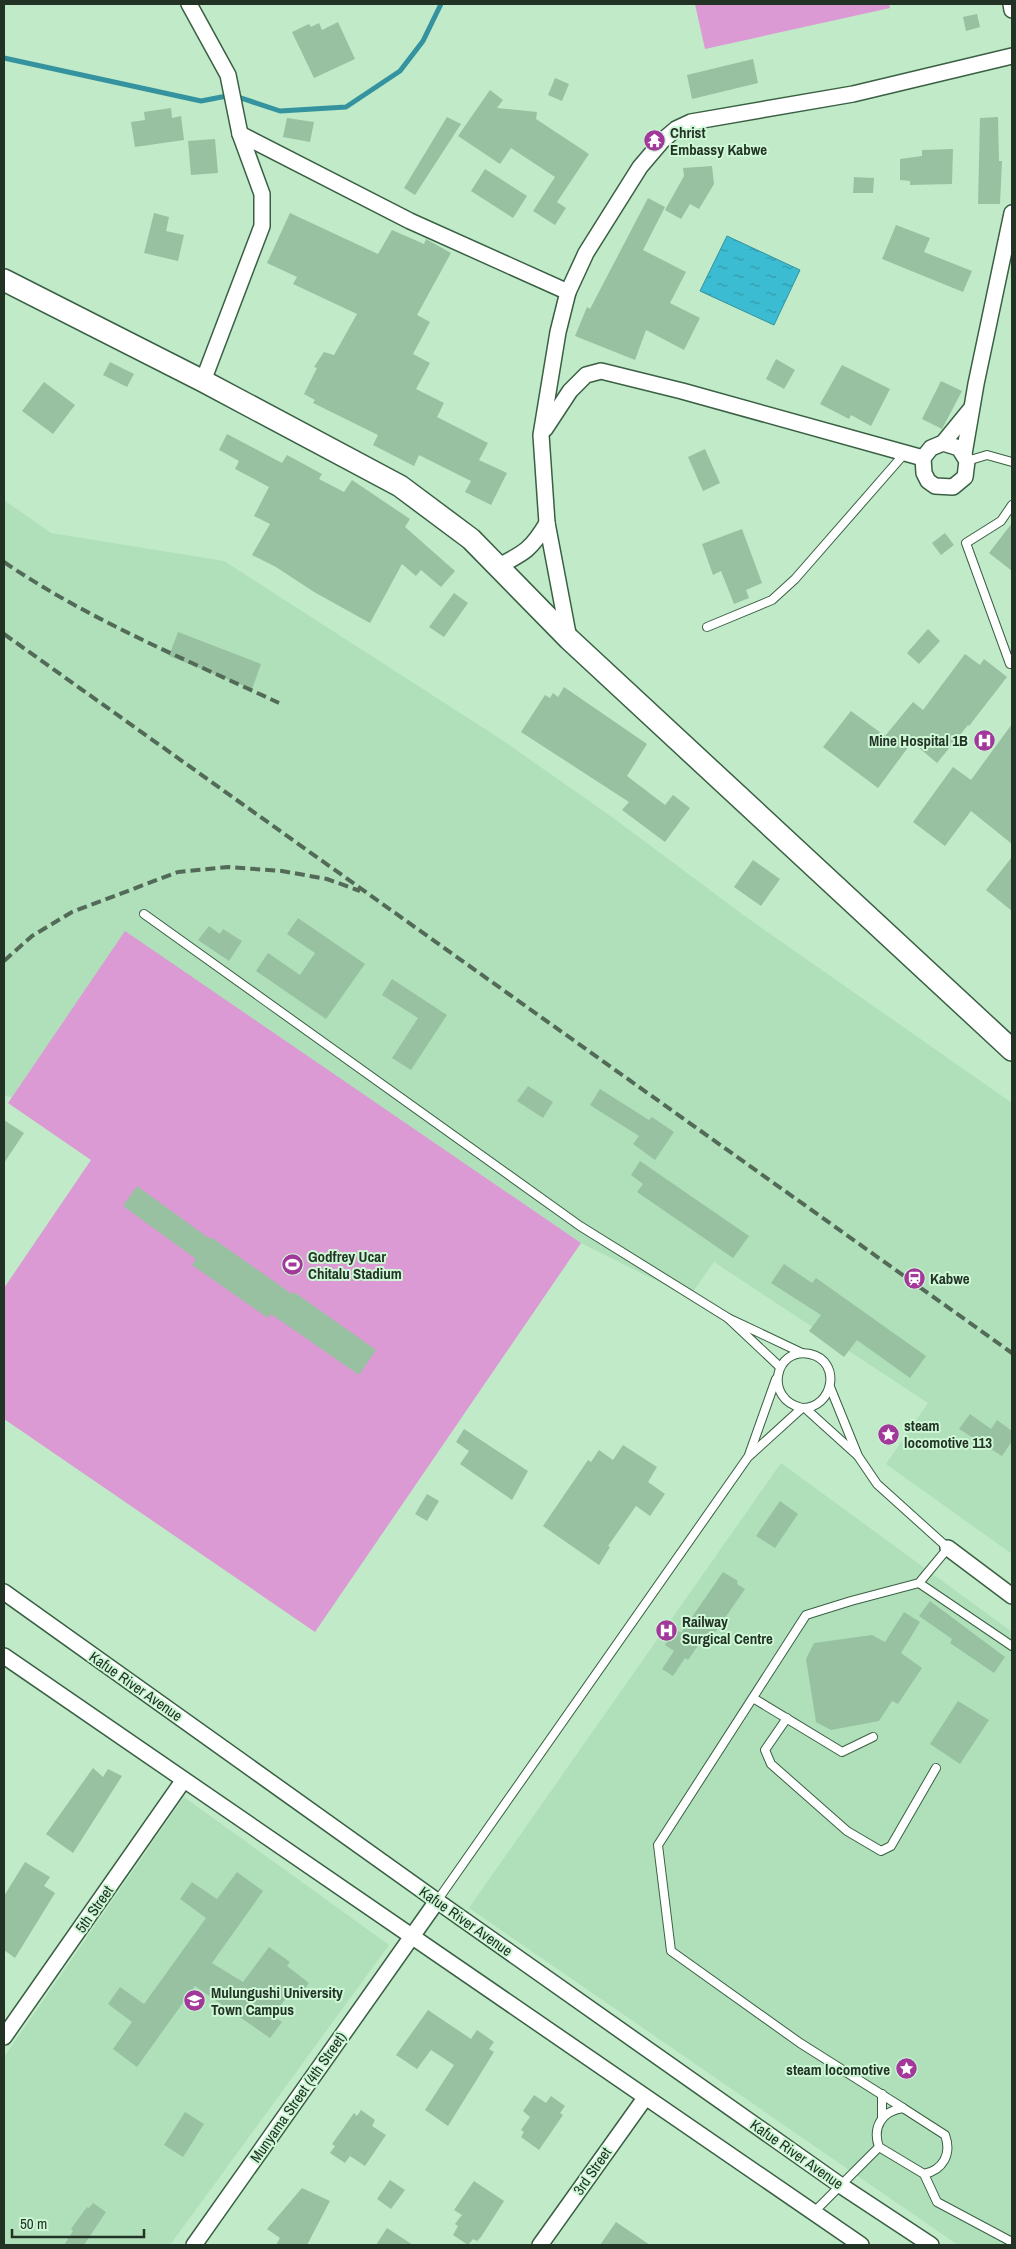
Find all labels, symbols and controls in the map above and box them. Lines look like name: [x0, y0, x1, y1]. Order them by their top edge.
place label: Christ Embassy Kabwe: [670, 122, 767, 160]
temple icon: Christ Embassy Kabwe: [642, 129, 666, 153]
hospital icon: Mine Hospital 1B: [972, 728, 996, 752]
place label: Mine Hospital 1B: [869, 730, 968, 751]
place label: Godfrey Ucar Chitalu Stadium: [308, 1246, 402, 1284]
sports icon: Godfrey Ucar Chitalu Stadium: [280, 1253, 304, 1277]
station icon: Kabwe: [902, 1266, 926, 1290]
place label: Kabwe: [930, 1268, 970, 1289]
place label: steam locomotive 113: [904, 1415, 992, 1453]
place icon: steam locomotive 113: [876, 1422, 900, 1446]
place label: Railway Surgical Centre: [682, 1611, 773, 1649]
hospital icon: Railway Surgical Centre: [654, 1618, 678, 1642]
street label: Kafue River Avenue: [85, 1646, 187, 1726]
street label: 5th Street: [70, 1881, 118, 1937]
street label: Kafue River Avenue: [415, 1881, 517, 1961]
place label: Mulungushi University Town Campus: [211, 1982, 343, 2020]
school or university icon: Mulungushi University Town Campus: [183, 1989, 207, 2013]
street label: Munyama Street (4th Street): [245, 2027, 351, 2167]
place icon: steam locomotive: [894, 2057, 918, 2081]
place label: steam locomotive: [786, 2059, 890, 2080]
street label: Kafue River Avenue: [746, 2114, 848, 2194]
street label: 3rd Street: [568, 2142, 616, 2199]
scale bar: [12, 2206, 145, 2238]
text: 50 m: [20, 2213, 47, 2234]

